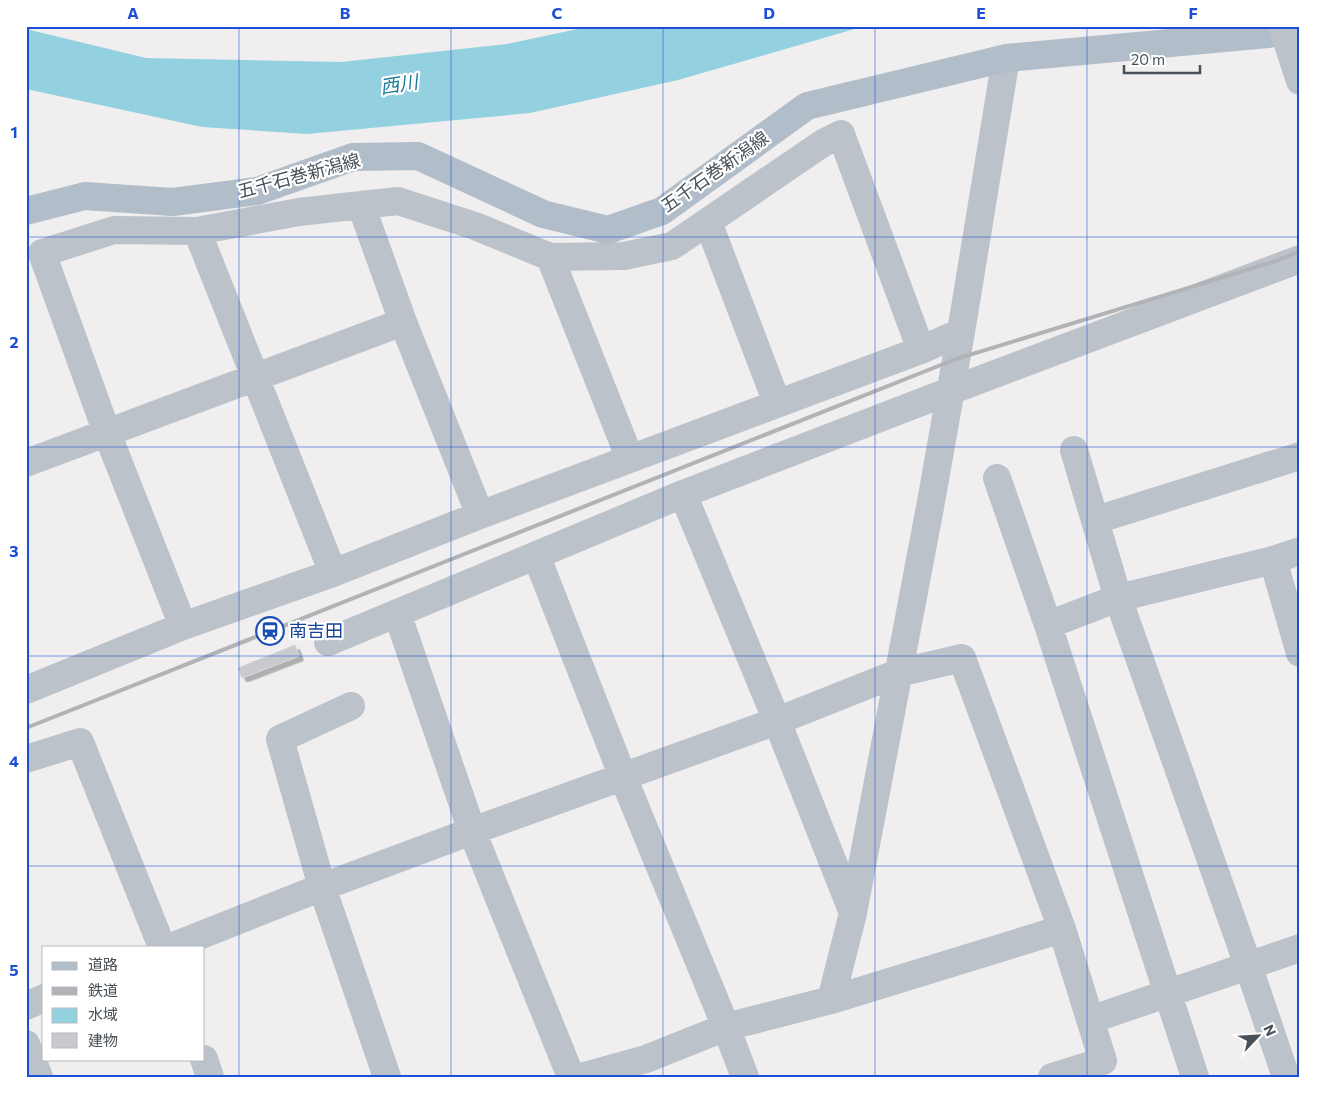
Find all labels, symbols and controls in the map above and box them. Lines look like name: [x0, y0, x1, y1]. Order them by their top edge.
text: A: [127, 3, 139, 22]
text: B: [340, 3, 351, 22]
text: C: [552, 3, 563, 22]
text: D: [763, 3, 775, 22]
text: E: [976, 3, 986, 22]
text: F: [1188, 3, 1198, 22]
scale bar: [1124, 42, 1200, 74]
text: 20 m: [1131, 50, 1165, 68]
water label: 西川: [378, 69, 421, 98]
text: 1: [10, 122, 18, 141]
street label: 五千石巻新潟線: [657, 126, 772, 216]
street label: 五千石巻新潟線: [235, 148, 362, 202]
text: 2: [9, 332, 19, 351]
text: 3: [9, 541, 19, 560]
station icon: 南吉田: [255, 616, 285, 646]
place label: 南吉田: [289, 619, 343, 641]
text: 4: [9, 751, 19, 770]
legend: [42, 946, 205, 1060]
text: 道路: [88, 955, 118, 973]
text: 5: [9, 960, 19, 979]
text: 鉄道: [88, 981, 118, 999]
text: 水域: [88, 1005, 118, 1023]
north arrow: [1234, 1010, 1284, 1060]
text: N: [1260, 1022, 1280, 1039]
text: 建物: [88, 1031, 118, 1049]

